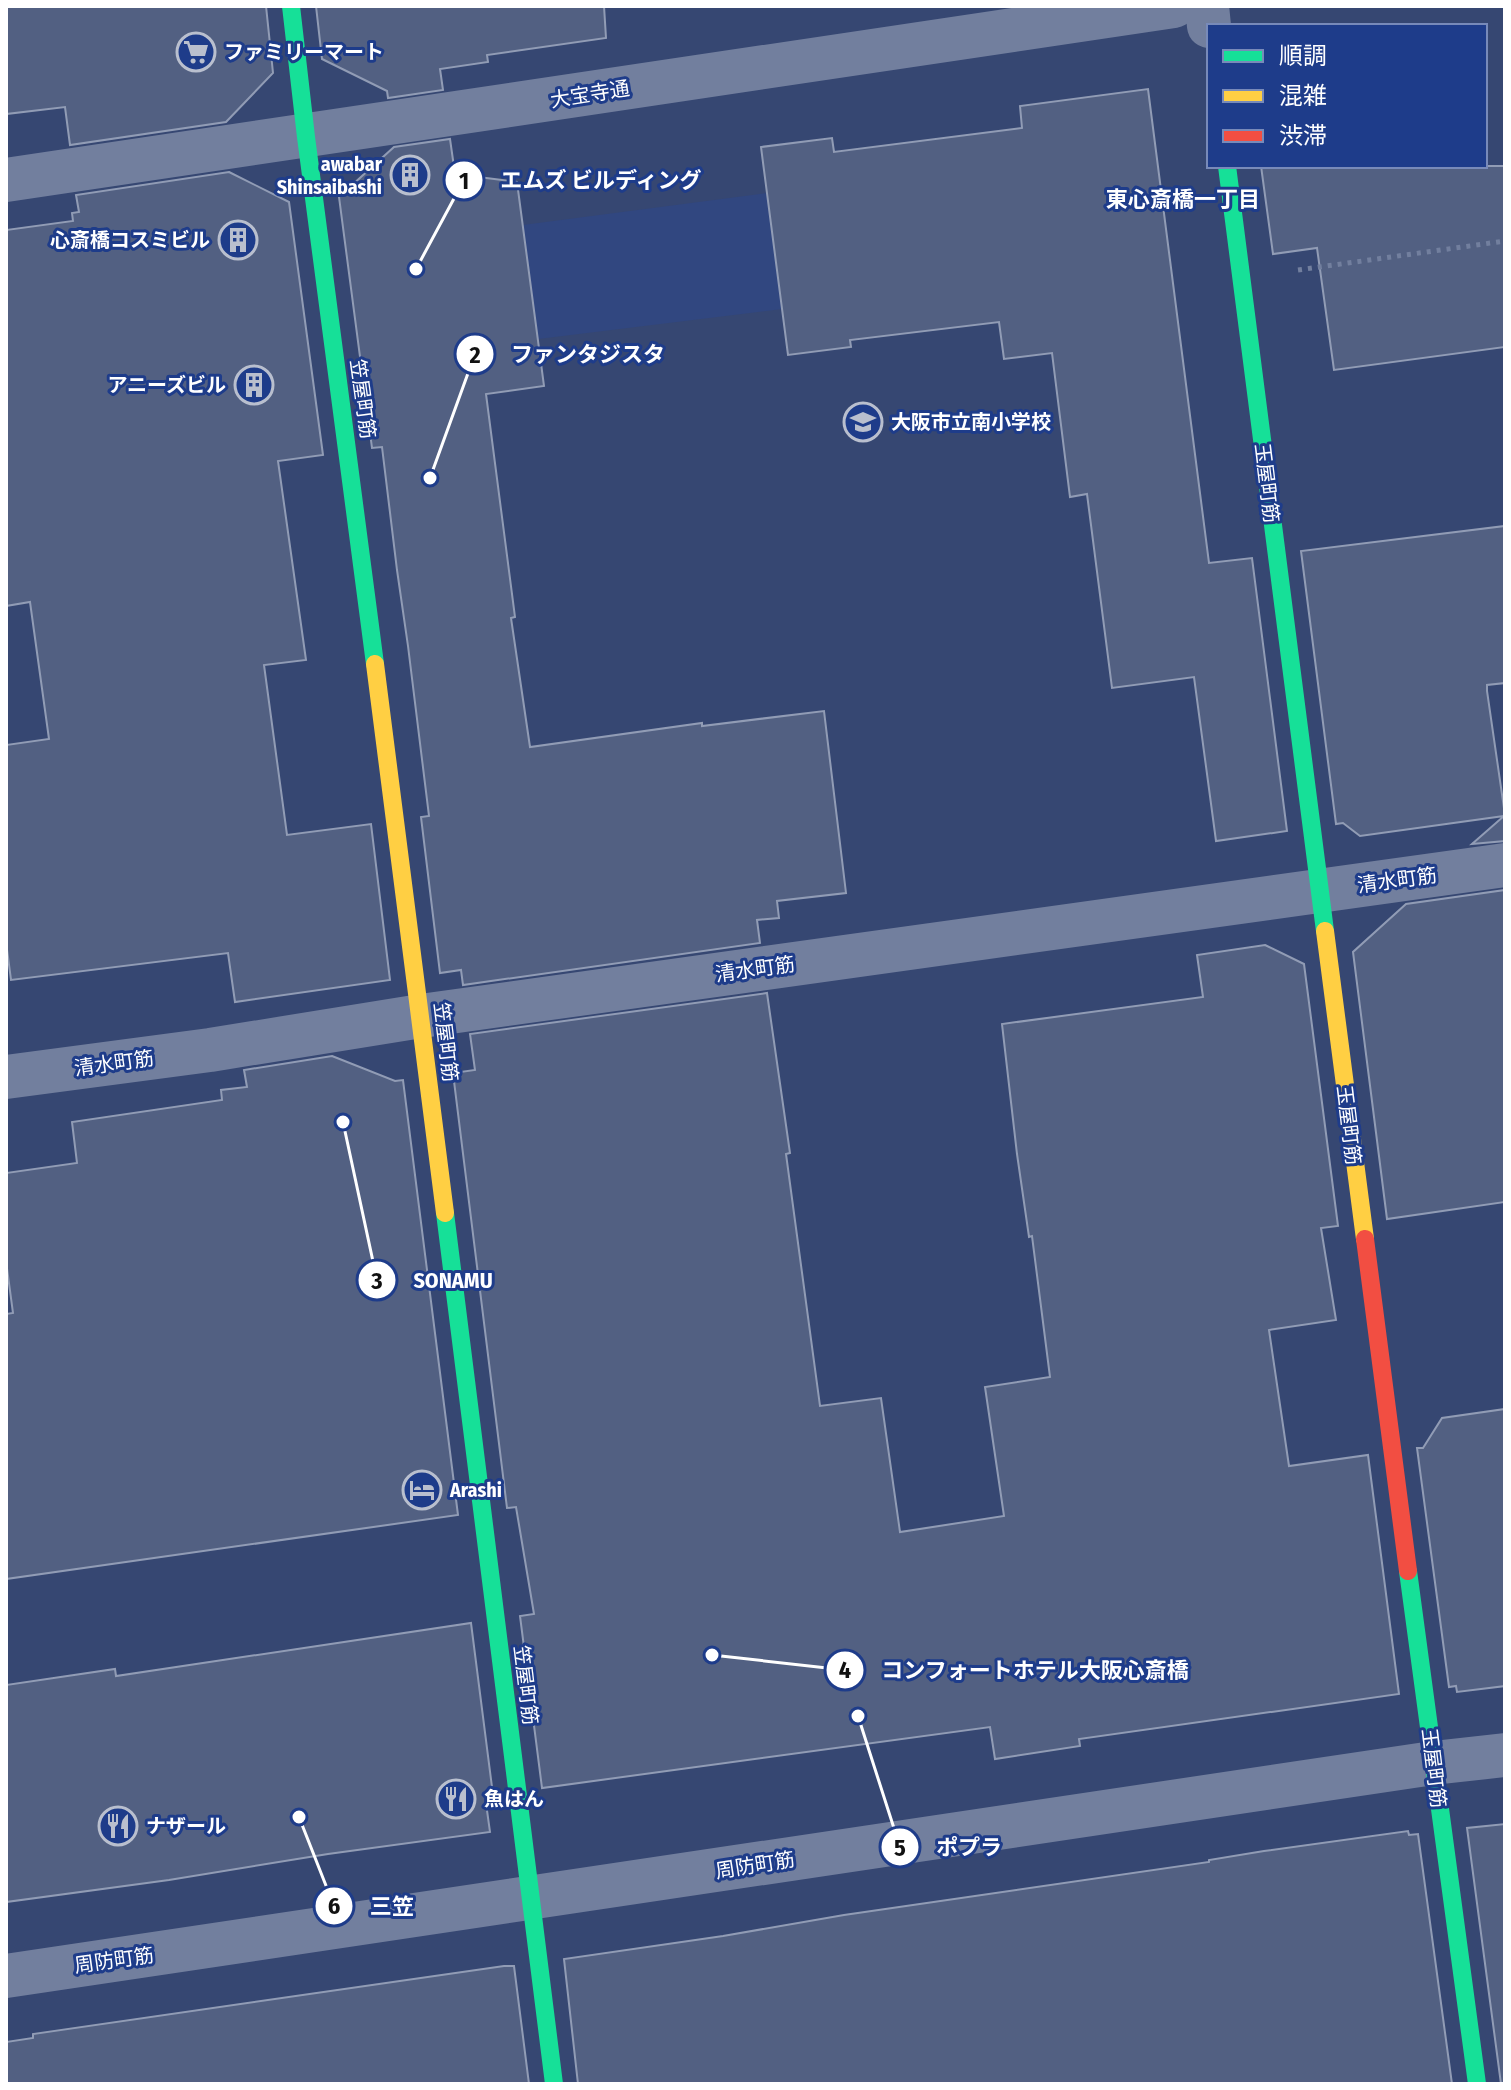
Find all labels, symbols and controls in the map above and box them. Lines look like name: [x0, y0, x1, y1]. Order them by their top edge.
legend: [1207, 24, 1487, 168]
supermarket icon: ファミリーマート: [175, 31, 217, 73]
place label: ファミリーマート: [224, 40, 384, 64]
text: 順調: [1279, 42, 1327, 70]
street label: 大宝寺通: [549, 76, 631, 112]
text: 混雑: [1279, 82, 1327, 110]
text: 渋滞: [1279, 122, 1327, 150]
place label: awabar Shinsaibashi: [277, 152, 383, 199]
building icon: awabar Shinsaibashi: [389, 154, 431, 196]
callout: エムズ ビルディング: [444, 157, 718, 203]
text: 1: [459, 167, 469, 195]
text: エムズ ビルディング: [500, 167, 702, 194]
district label: 東心斎橋一丁目: [1106, 186, 1260, 213]
building icon: 心斎橋コスミビル: [217, 219, 259, 261]
place label: 心斎橋コスミビル: [50, 228, 210, 252]
callout: ファンタジスタ: [455, 331, 681, 377]
text: 2: [468, 341, 481, 369]
text: ファンタジスタ: [511, 341, 665, 368]
street label: 笠屋町筋: [346, 358, 380, 440]
building icon: アニーズビル: [233, 364, 275, 406]
place label: アニーズビル: [107, 373, 226, 397]
school or university icon: 大阪市立南小学校: [842, 401, 884, 443]
place label: 大阪市立南小学校: [891, 410, 1051, 434]
street label: 玉屋町筋: [1250, 442, 1284, 524]
street label: 清水町筋: [1356, 863, 1438, 897]
street label: 清水町筋: [714, 952, 796, 986]
street label: 笠屋町筋: [429, 1001, 463, 1083]
street label: 清水町筋: [73, 1046, 155, 1080]
street label: 玉屋町筋: [1332, 1084, 1366, 1166]
callout: SONAMU: [357, 1257, 508, 1303]
text: 3: [370, 1267, 383, 1295]
text: SONAMU: [413, 1267, 493, 1294]
hotel icon: Arashi: [401, 1469, 443, 1511]
place label: Arashi: [449, 1478, 502, 1502]
street label: 笠屋町筋: [509, 1644, 543, 1726]
callout: コンフォートホテル大阪心斎橋: [825, 1647, 1205, 1693]
text: 4: [839, 1656, 851, 1684]
text: コンフォートホテル大阪心斎橋: [881, 1657, 1189, 1684]
street label: 玉屋町筋: [1417, 1727, 1451, 1809]
restaurant icon: 魚はん: [435, 1778, 477, 1820]
place label: 魚はん: [484, 1787, 544, 1811]
restaurant icon: ナザール: [97, 1805, 139, 1847]
place label: ナザール: [146, 1814, 226, 1838]
callout: ポプラ: [880, 1824, 1018, 1870]
text: 5: [894, 1834, 906, 1862]
text: ポプラ: [936, 1834, 1002, 1861]
street label: 周防町筋: [714, 1847, 796, 1883]
callout: 三笠: [314, 1883, 430, 1929]
text: 6: [328, 1892, 340, 1920]
text: 三笠: [370, 1893, 414, 1920]
street label: 周防町筋: [73, 1943, 155, 1977]

